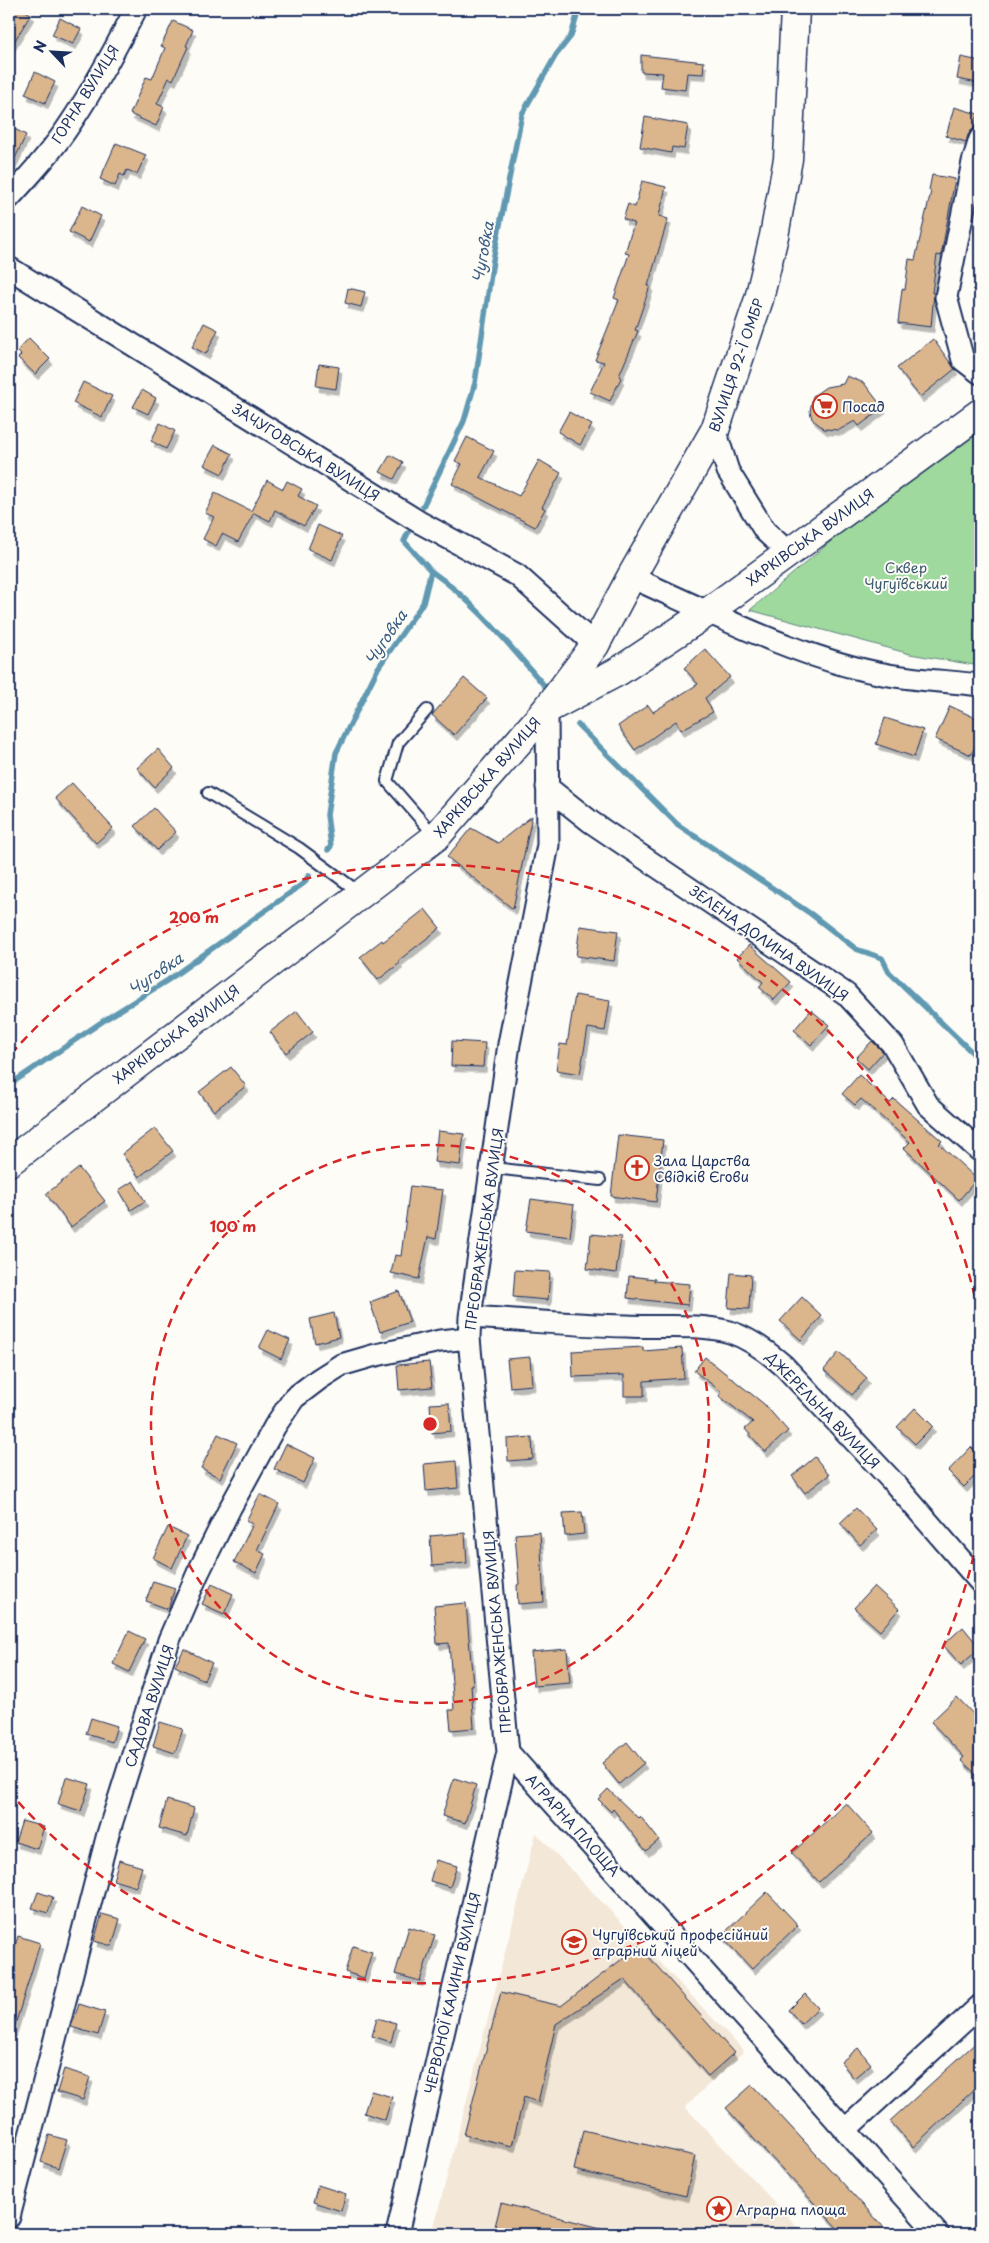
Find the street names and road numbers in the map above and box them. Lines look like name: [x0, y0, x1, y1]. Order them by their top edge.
street label: ГОРНА ВУЛИЦЯ: [46, 41, 124, 147]
street label: ВУЛИЦЯ 92-Ї ОМБР: [703, 295, 769, 435]
street label: ЗАЧУГОВСЬКА ВУЛИЦЯ: [228, 398, 384, 506]
street label: ХАРКІВСЬКА ВУЛИЦЯ: [742, 483, 878, 591]
street label: ХАРКІВСЬКА ВУЛИЦЯ: [429, 712, 545, 842]
street label: ЗЕЛЕНА ДОЛИНА ВУЛИЦЯ: [684, 879, 853, 1006]
street label: ХАРКІВСЬКА ВУЛИЦЯ: [108, 979, 244, 1089]
street label: ПРЕОБРАЖЕНСЬКА ВУЛИЦЯ: [459, 1127, 509, 1331]
street label: ДЖЕРЕЛЬНА ВУЛИЦЯ: [761, 1346, 885, 1473]
street label: ПРЕОБРАЖЕНСЬКА ВУЛИЦЯ: [478, 1530, 516, 1734]
street label: САДОВА ВУЛИЦЯ: [119, 1642, 179, 1770]
street label: АГРАРНА ПЛОЩА: [521, 1769, 625, 1881]
street label: ЧЕРВОНОЇ КАЛИНИ ВУЛИЦЯ: [419, 1890, 485, 2096]

